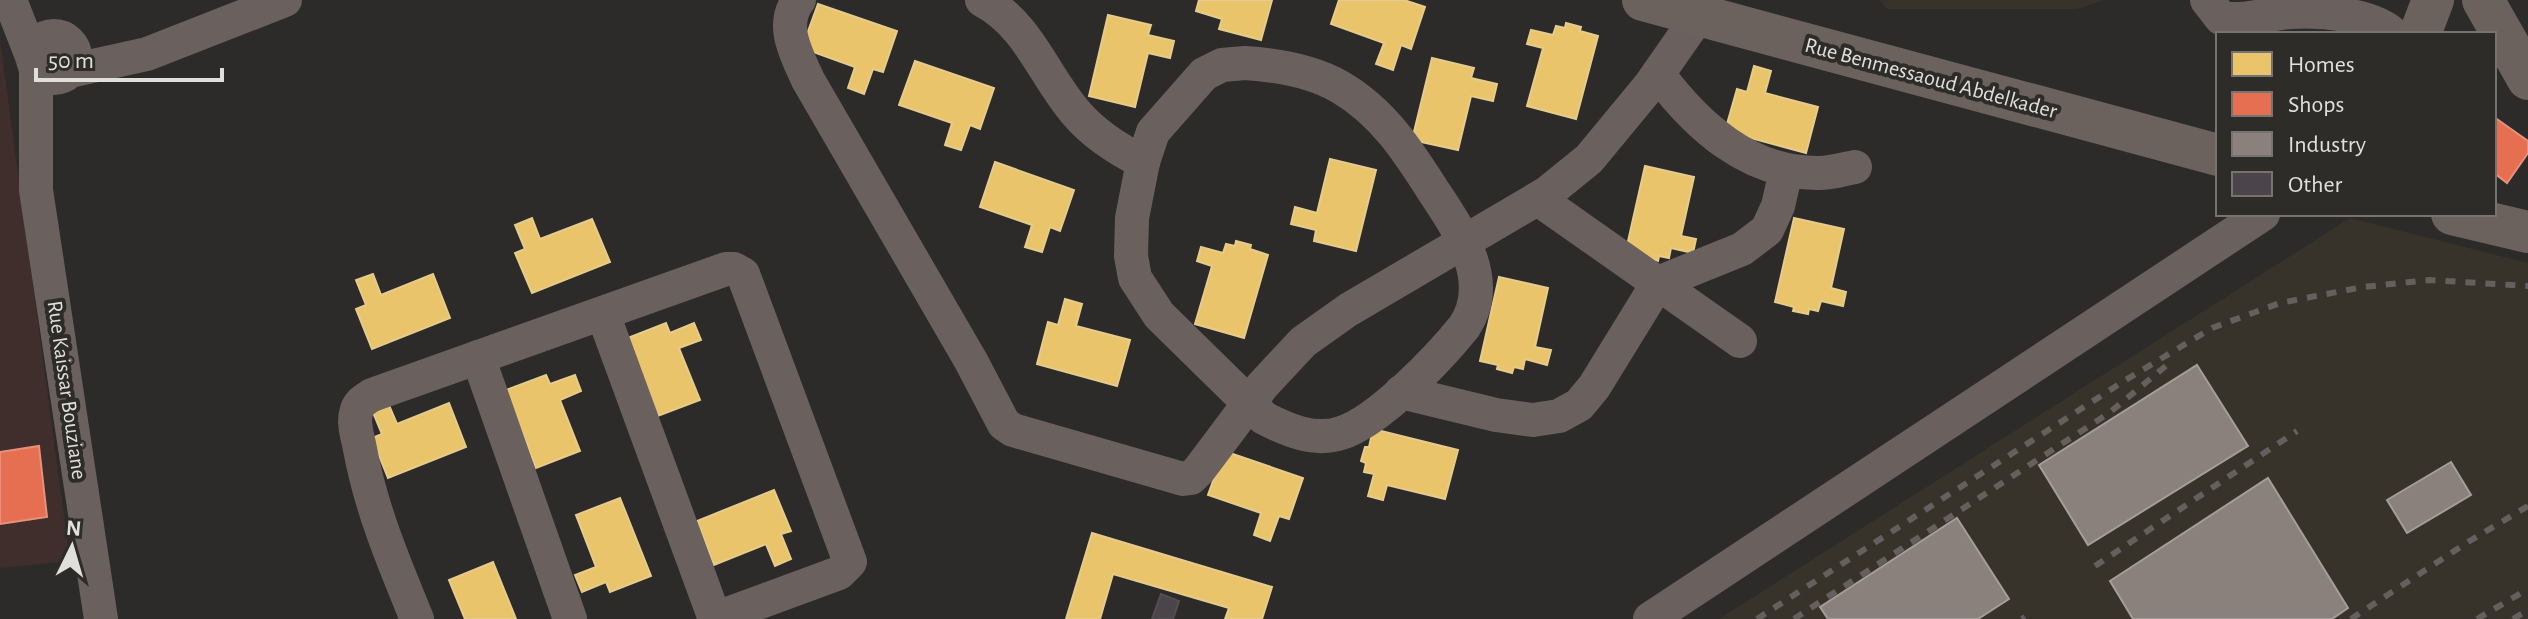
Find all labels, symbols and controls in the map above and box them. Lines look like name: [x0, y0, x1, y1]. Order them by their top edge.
scale bar: [36, 32, 222, 82]
legend: [2216, 32, 2496, 216]
street label: Rue Benmessaoud Abdelkader: [1802, 34, 2060, 122]
text: 50 m: [48, 49, 94, 73]
text: Homes: [2288, 53, 2355, 77]
text: Shops: [2288, 93, 2344, 117]
text: Industry: [2288, 133, 2366, 157]
text: Other: [2288, 173, 2342, 197]
street label: Rue Kaissar Bouziane: [44, 299, 90, 481]
north arrow: [32, 507, 112, 587]
text: N: [65, 516, 82, 540]

